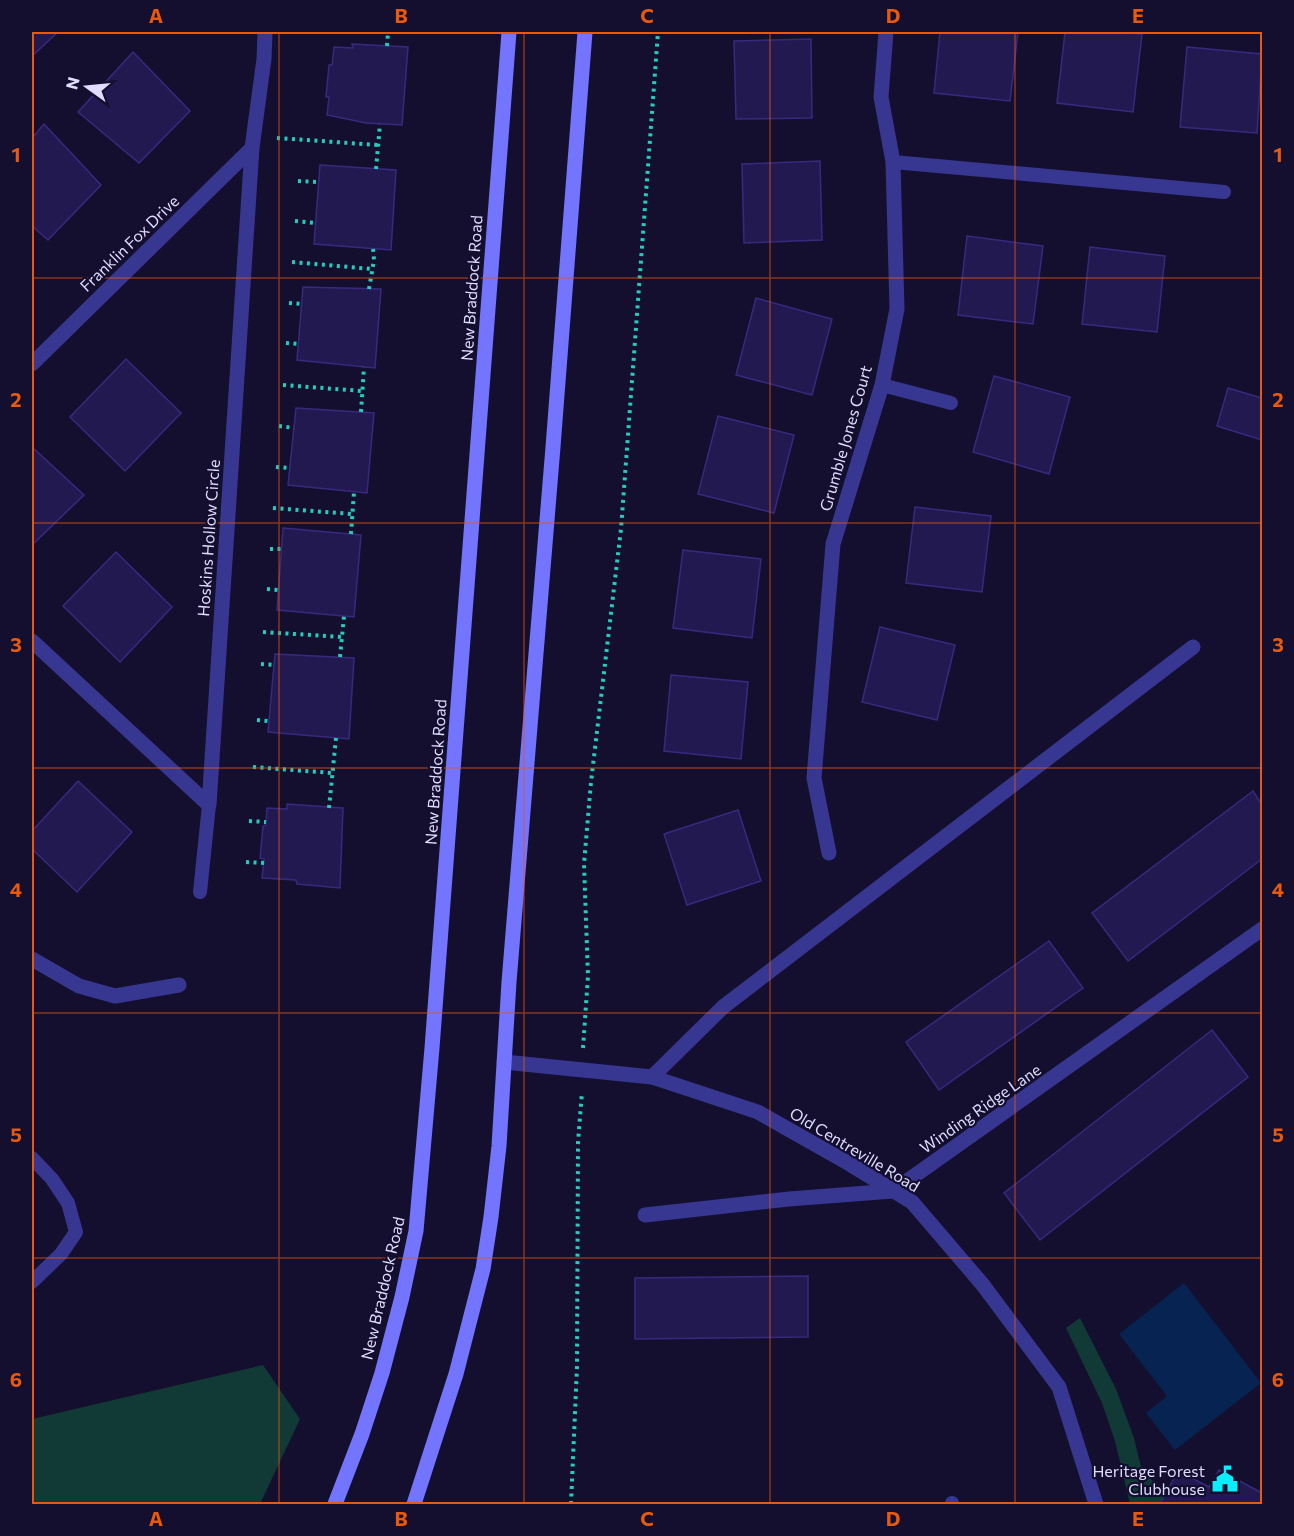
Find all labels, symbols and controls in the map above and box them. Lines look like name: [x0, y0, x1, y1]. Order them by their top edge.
text: A: [149, 3, 163, 27]
text: B: [394, 3, 408, 27]
text: C: [640, 3, 654, 27]
text: D: [886, 3, 900, 27]
text: E: [1132, 3, 1144, 27]
north arrow: [57, 57, 117, 117]
text: N: [61, 75, 83, 91]
text: 1: [11, 142, 21, 166]
text: 1: [1273, 142, 1283, 166]
street label: Franklin Fox Drive: [76, 191, 182, 295]
street label: New Braddock Road: [456, 214, 486, 362]
street label: Grumble Jones Court: [815, 363, 875, 513]
text: 2: [10, 387, 22, 411]
text: 2: [1272, 387, 1284, 411]
street label: Hoskins Hollow Circle: [193, 459, 223, 617]
text: 3: [10, 632, 22, 656]
text: 3: [1272, 632, 1284, 656]
street label: New Braddock Road: [420, 698, 450, 846]
text: 4: [10, 877, 22, 901]
text: 4: [1272, 877, 1284, 901]
street label: Winding Ridge Lane: [916, 1059, 1044, 1157]
street label: Old Centreville Road: [787, 1103, 923, 1195]
text: 5: [10, 1122, 22, 1146]
text: 5: [1272, 1122, 1284, 1146]
street label: New Braddock Road: [356, 1215, 408, 1361]
text: 6: [10, 1367, 22, 1391]
text: 6: [1272, 1367, 1284, 1391]
place label: Heritage Forest Clubhouse: [1092, 1461, 1205, 1498]
public building icon: Heritage Forest Clubhouse: [1210, 1464, 1240, 1494]
text: A: [149, 1506, 163, 1530]
text: B: [394, 1506, 408, 1530]
text: C: [640, 1506, 654, 1530]
text: D: [886, 1506, 900, 1530]
text: E: [1132, 1506, 1144, 1530]

